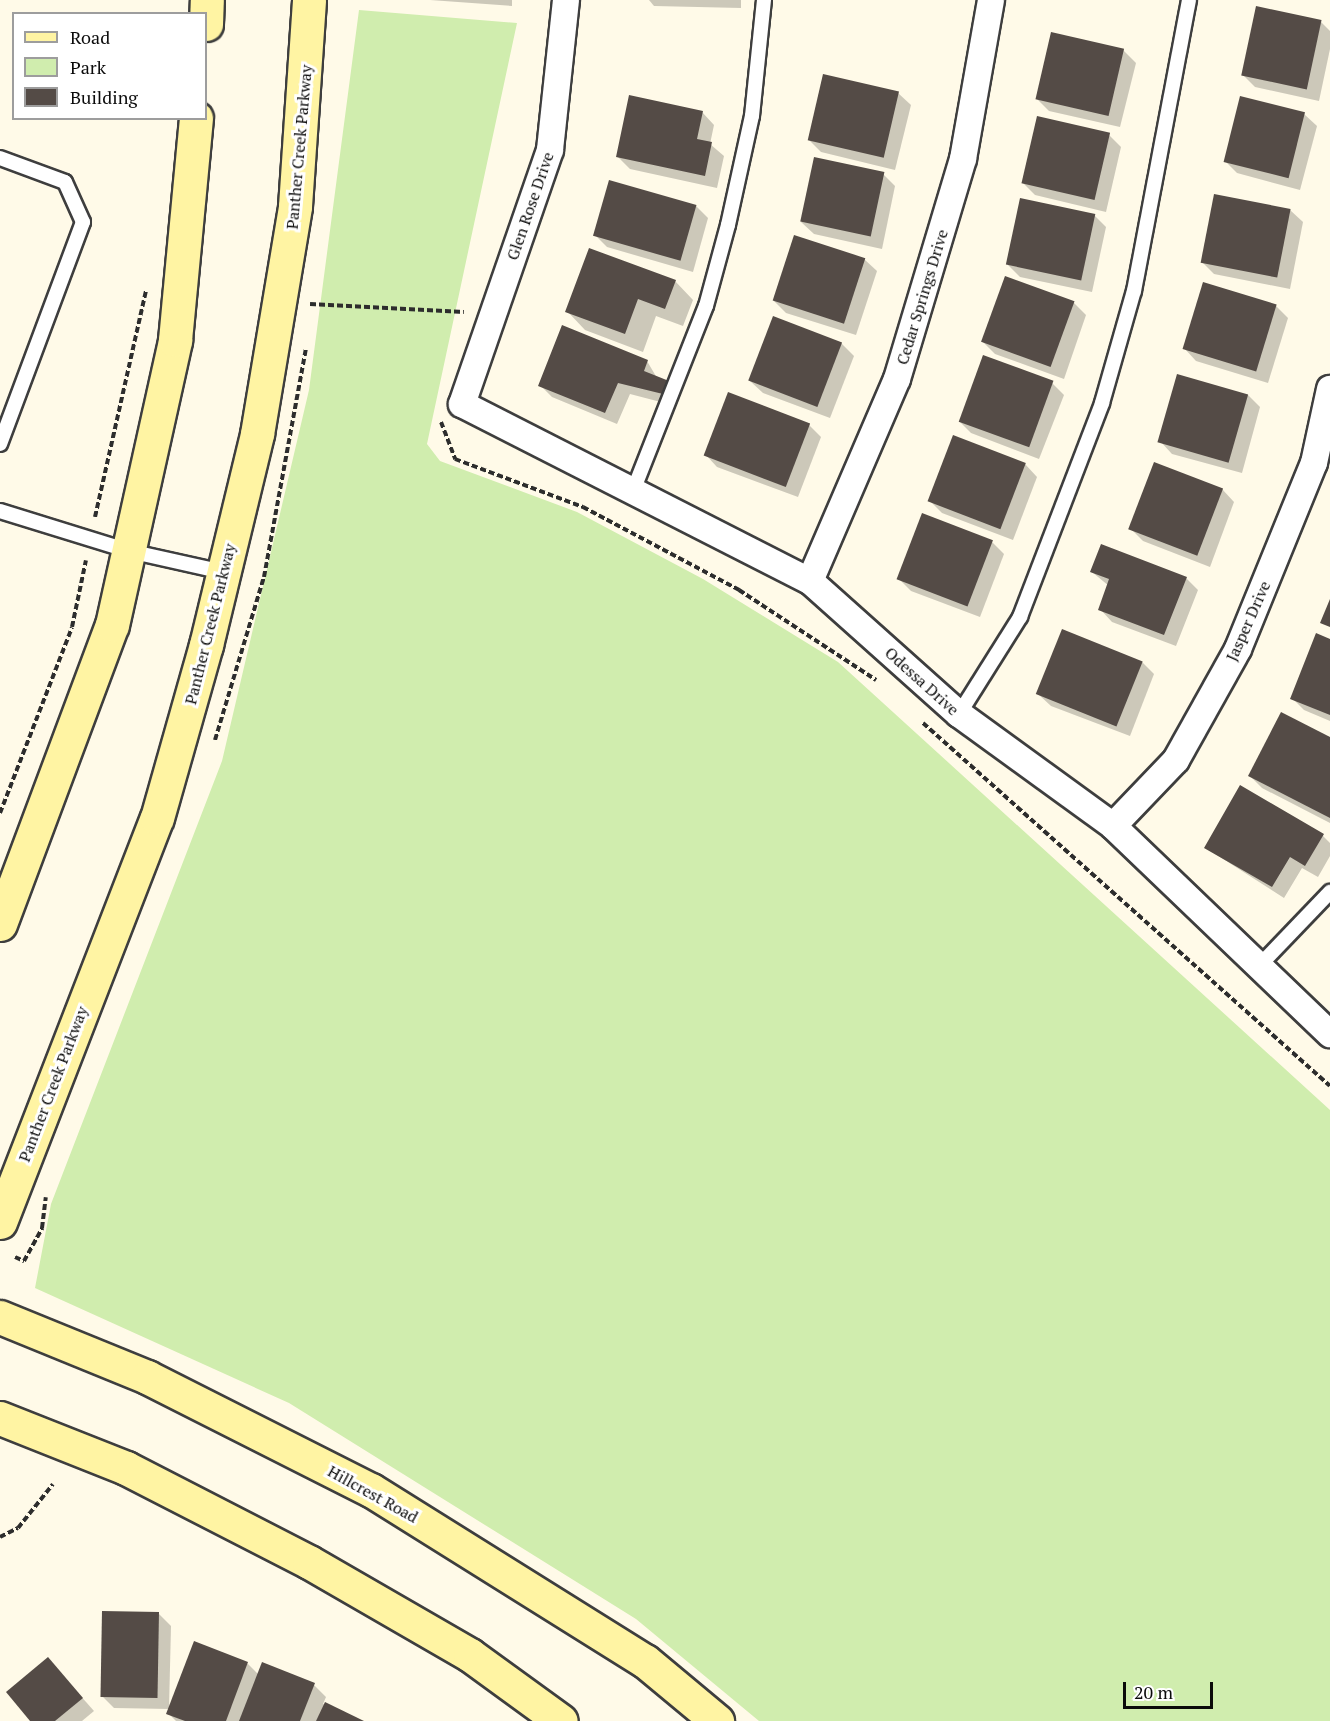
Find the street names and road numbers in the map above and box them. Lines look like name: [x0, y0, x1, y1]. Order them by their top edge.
street label: Panther Creek Parkway: [282, 64, 316, 230]
street label: Glen Rose Drive: [503, 149, 557, 263]
street label: Cedar Springs Drive: [892, 227, 952, 367]
street label: Panther Creek Parkway: [181, 542, 239, 706]
street label: Jasper Drive: [1222, 578, 1274, 664]
street label: Odessa Drive: [881, 643, 963, 719]
street label: Panther Creek Parkway: [14, 1004, 92, 1164]
street label: Hillcrest Road: [325, 1461, 421, 1527]

